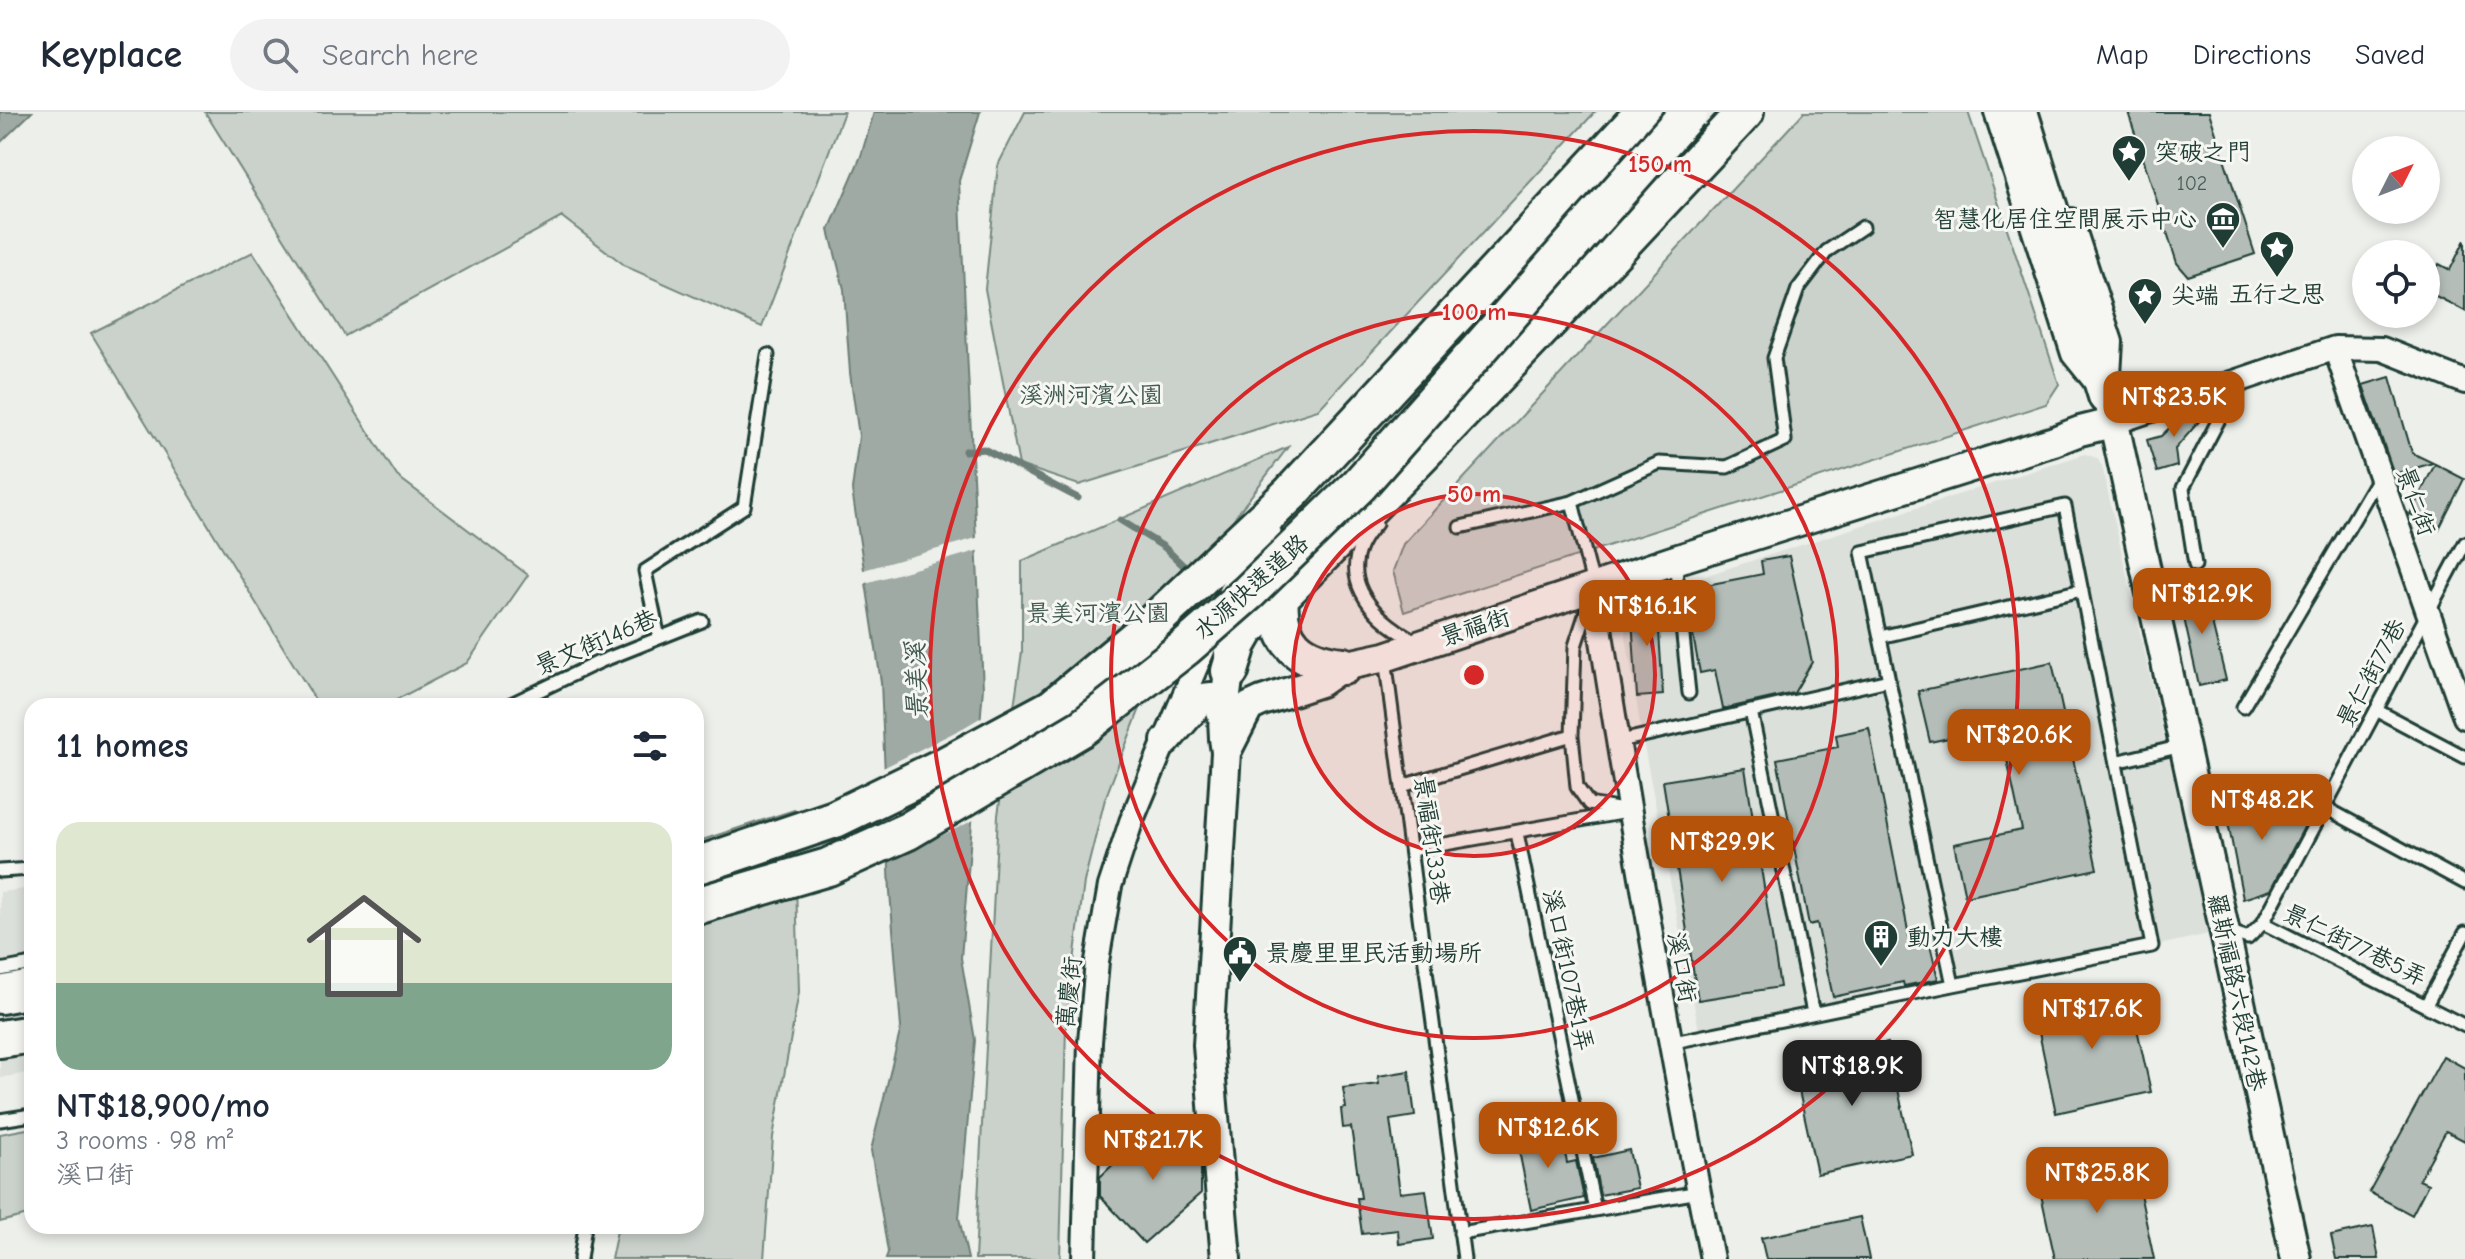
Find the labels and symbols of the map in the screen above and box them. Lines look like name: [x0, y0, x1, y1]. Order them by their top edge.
place icon: 突破之門: [2110, 133, 2148, 183]
north arrow: [2352, 136, 2440, 224]
place label: 突破之門: [2155, 138, 2251, 166]
text: 150 m: [1628, 150, 1692, 178]
house number: 102: [2177, 172, 2207, 195]
museum icon: 智慧化居住空間展示中心: [2204, 200, 2242, 250]
place label: 智慧化居住空間展示中心: [1933, 205, 2197, 233]
place icon: 五行之思: [2258, 229, 2296, 279]
place icon: 尖端: [2126, 276, 2164, 326]
place label: 五行之思: [2229, 280, 2325, 308]
place label: 尖端: [2171, 281, 2219, 309]
text: 100 m: [1442, 298, 1506, 326]
pin: NT$23.5K: [2091, 371, 2257, 439]
park label: 溪洲河濱公園: [1019, 381, 1163, 409]
street label: 景仁街: [2391, 462, 2441, 540]
text: 50 m: [1447, 480, 1501, 508]
street label: 水源快速道路: [1188, 528, 1314, 646]
pin: NT$12.9K: [2119, 568, 2285, 636]
pin: NT$16.1K: [1564, 580, 1730, 648]
park label: 景美河濱公園: [1026, 599, 1170, 627]
street label: 景福街: [1436, 603, 1514, 651]
street label: 景文街146巷: [531, 604, 661, 680]
street label: 景仁街77巷: [2331, 614, 2411, 732]
water label: 景美溪: [901, 639, 933, 720]
centre of rings: [1460, 661, 1488, 689]
pin: NT$20.6K: [1936, 709, 2102, 777]
street label: 景福街133巷: [1409, 774, 1455, 906]
pin: NT$48.2K: [2179, 774, 2345, 842]
pin: NT$29.9K: [1639, 816, 1805, 884]
street label: 溪口街107巷1弄: [1537, 886, 1599, 1054]
street label: 羅斯福路六段142巷: [2202, 890, 2272, 1094]
street label: 景仁街77巷5弄: [2279, 898, 2431, 992]
building icon: 動力大樓: [1862, 918, 1900, 968]
place label: 動力大樓: [1907, 923, 2003, 951]
street label: 溪口街: [1662, 929, 1702, 1005]
public building icon: 景慶里里民活動場所: [1221, 934, 1259, 984]
place label: 景慶里里民活動場所: [1266, 939, 1482, 967]
street label: 萬慶街: [1051, 955, 1087, 1029]
pin: NT$17.6K: [2009, 983, 2175, 1051]
pin: NT$18.9K: [1769, 1040, 1935, 1108]
pin: NT$12.6K: [1465, 1102, 1631, 1170]
pin: NT$21.7K: [1070, 1114, 1236, 1182]
pin: NT$25.8K: [2014, 1147, 2180, 1215]

